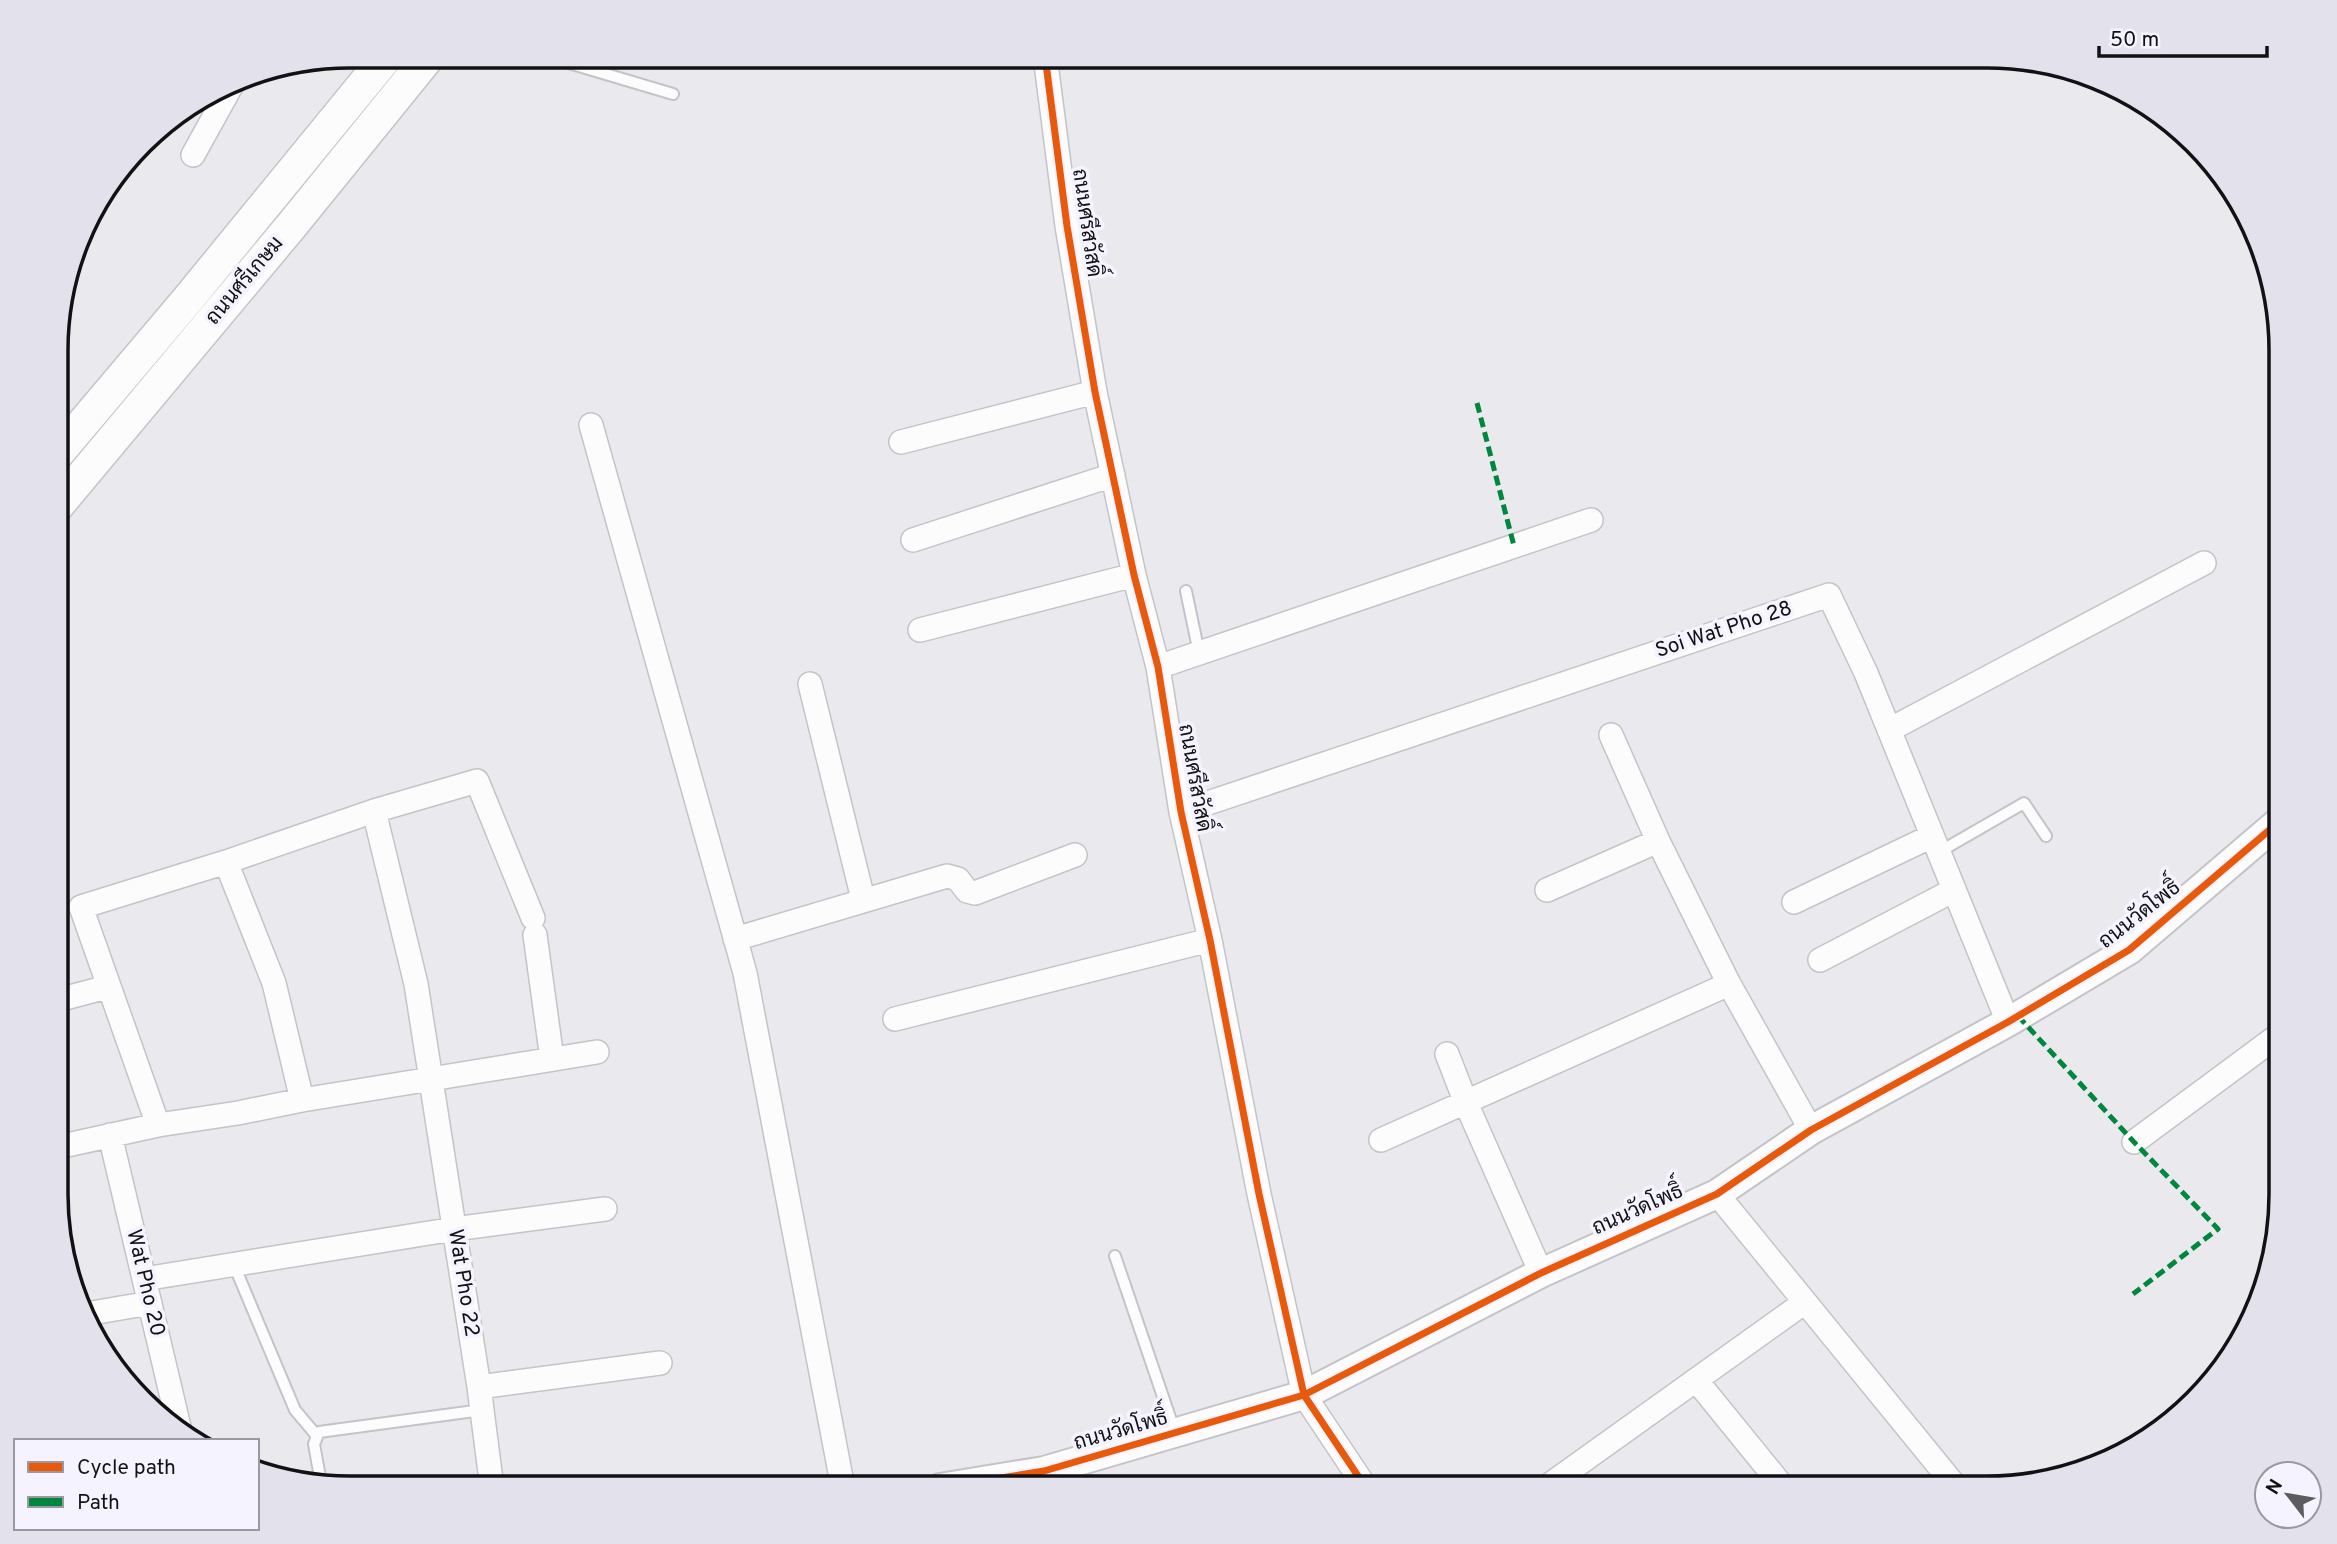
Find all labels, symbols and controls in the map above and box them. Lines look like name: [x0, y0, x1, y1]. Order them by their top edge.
scale bar: [2099, 14, 2267, 58]
text: 50 m: [2110, 27, 2159, 54]
street label: ถนนศรีสวัสดิ์: [1065, 166, 1115, 279]
street label: ถนนศรีเกษม: [199, 231, 290, 331]
street label: Soi Wat Pho 28: [1652, 595, 1796, 665]
street label: ถนนศรีสวัสดิ์: [1171, 720, 1225, 834]
street label: ถนนวัดโพธิ์: [2089, 868, 2186, 955]
street label: ถนนวัดโพธิ์: [1585, 1171, 1688, 1242]
street label: Wat Pho 20: [120, 1227, 170, 1339]
street label: Wat Pho 22: [441, 1227, 485, 1339]
street label: ถนนวัดโพธิ์: [1069, 1397, 1171, 1457]
legend: [14, 1439, 259, 1530]
text: Cycle path: [77, 1455, 176, 1482]
north arrow: [2253, 1460, 2323, 1530]
text: N: [2261, 1475, 2289, 1499]
text: Path: [77, 1490, 120, 1517]

